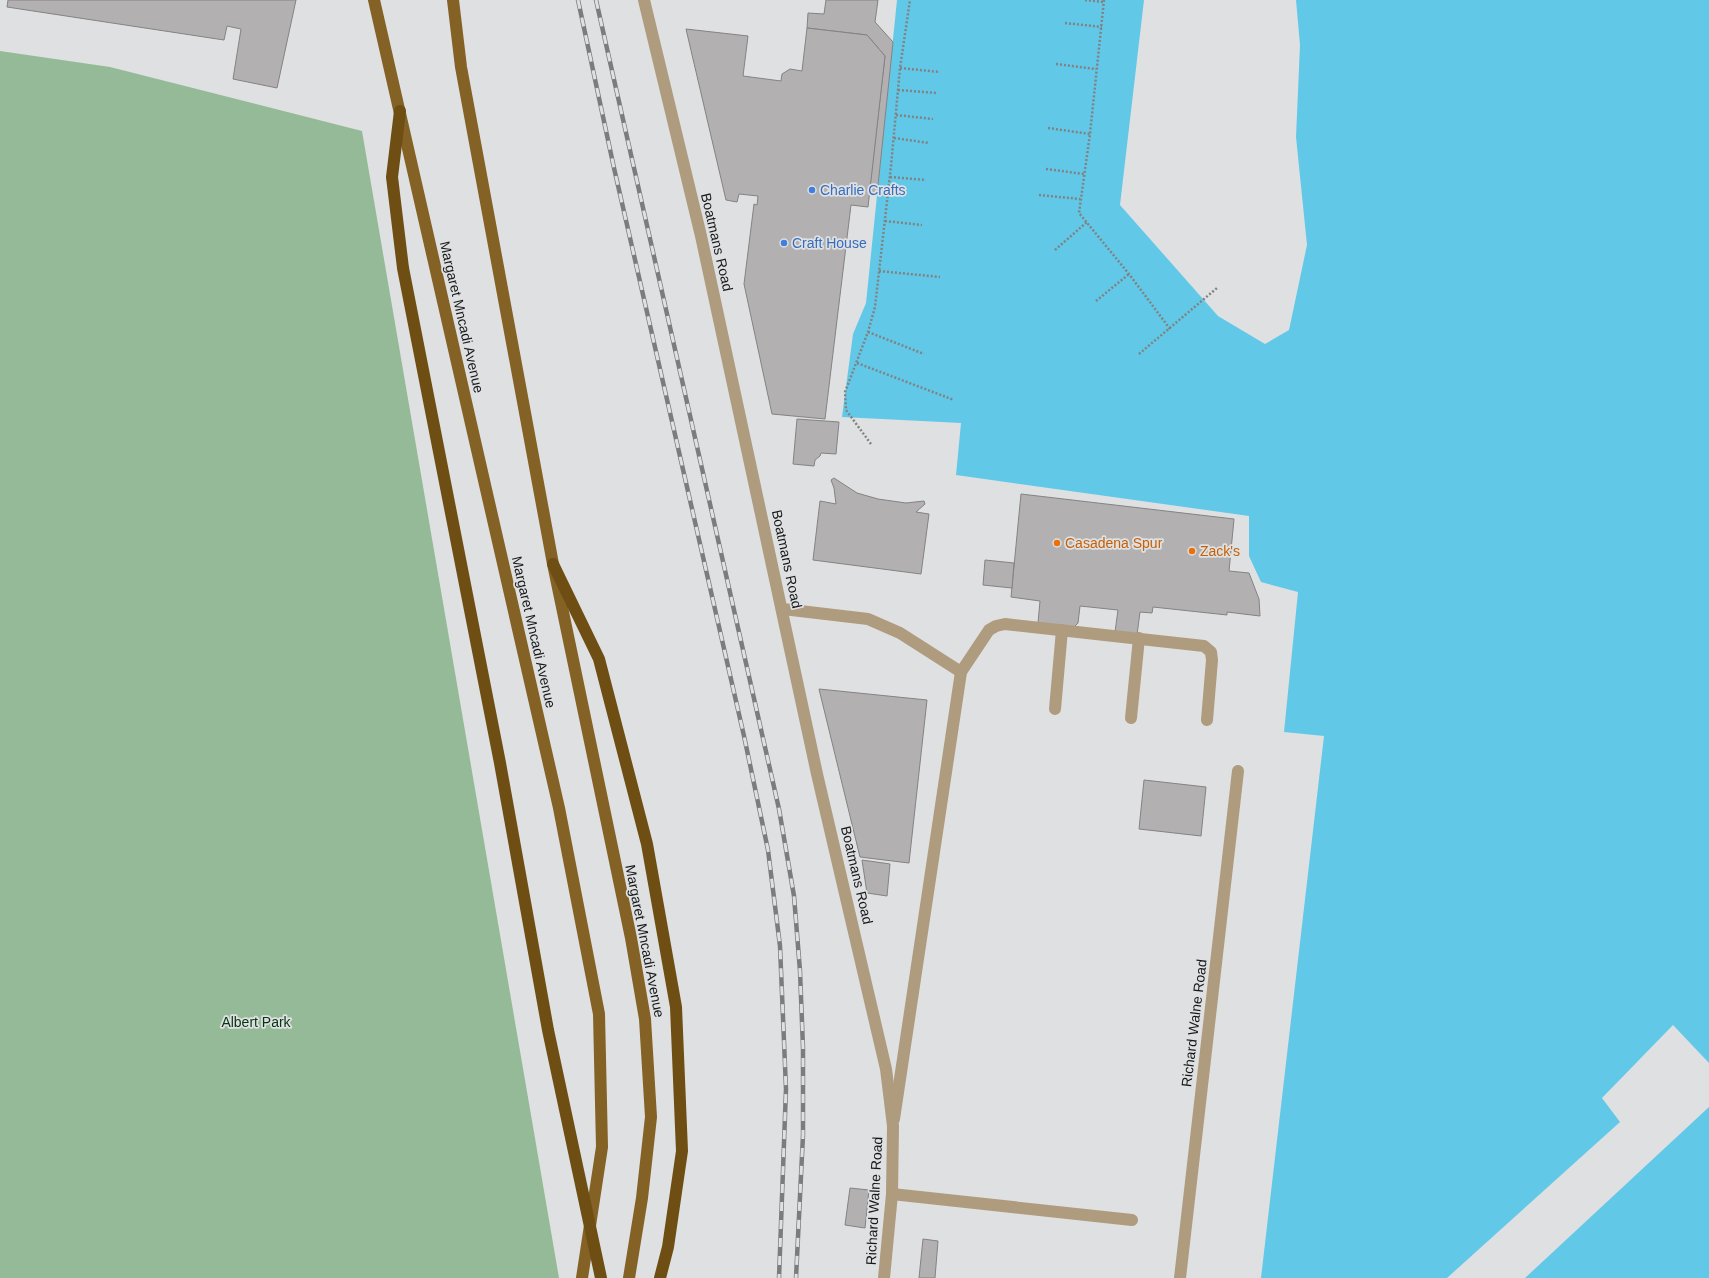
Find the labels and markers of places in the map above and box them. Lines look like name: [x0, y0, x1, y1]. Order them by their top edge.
place label: Charlie Crafts: [820, 182, 906, 198]
marker: Charlie Crafts: [807, 185, 817, 195]
place label: Craft House: [792, 235, 867, 251]
marker: Craft House: [779, 238, 789, 248]
place label: Casadena Spur: [1065, 535, 1163, 551]
marker: Casadena Spur: [1052, 538, 1062, 548]
place label: Zack's: [1200, 543, 1240, 559]
marker: Zack's: [1187, 546, 1197, 556]

